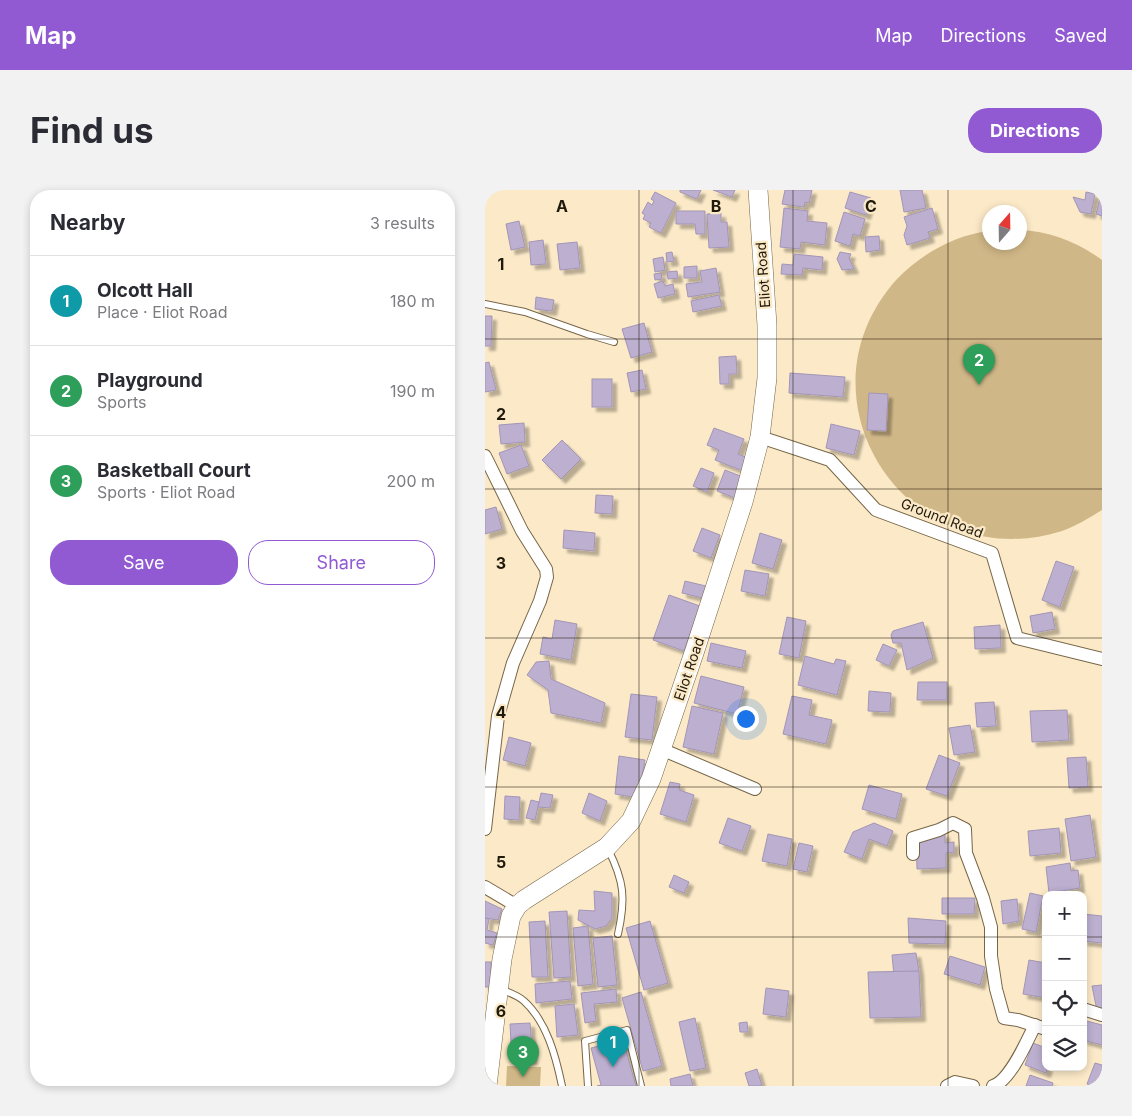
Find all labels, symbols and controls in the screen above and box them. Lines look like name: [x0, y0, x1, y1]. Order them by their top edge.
text: Map: [25, 21, 76, 50]
text: Map: [875, 25, 913, 46]
text: Directions: [941, 25, 1026, 46]
text: Saved: [1054, 25, 1107, 46]
button: Directions: [968, 108, 1102, 153]
text: Find us: [30, 109, 154, 151]
text: A: [556, 196, 568, 216]
text: B: [711, 196, 721, 216]
text: C: [865, 196, 877, 216]
north arrow: [982, 205, 1027, 250]
text: Nearby: [50, 210, 125, 235]
text: 3 results: [370, 213, 435, 233]
street label: Eliot Road: [752, 242, 773, 308]
text: 1: [498, 254, 504, 274]
text: Olcott Hall: [97, 279, 193, 302]
text: 1: [63, 291, 69, 311]
text: 180 m: [390, 291, 435, 311]
text: Place · Eliot Road: [97, 302, 227, 322]
pin: 2: [963, 344, 995, 385]
text: Playground: [97, 369, 203, 392]
text: 2: [61, 381, 71, 401]
text: 190 m: [390, 381, 435, 401]
text: Sports: [97, 392, 146, 412]
text: 2: [496, 404, 506, 424]
text: Basketball Court: [97, 459, 251, 482]
text: 3: [61, 471, 71, 491]
text: 200 m: [387, 471, 435, 491]
text: Sports · Eliot Road: [97, 482, 235, 502]
street label: Ground Road: [899, 494, 986, 541]
button: Save: [50, 540, 238, 585]
button: Share: [248, 540, 435, 585]
text: 3: [496, 553, 506, 573]
street label: Eliot Road: [670, 635, 707, 703]
text: 4: [496, 702, 507, 722]
your location: [733, 706, 759, 732]
text: 5: [496, 852, 506, 872]
map controls: [1042, 891, 1087, 1071]
button: +: [1042, 891, 1087, 936]
button: −: [1042, 936, 1087, 981]
button: locate: [1042, 981, 1087, 1026]
text: 6: [496, 1001, 506, 1021]
pin: 1: [597, 1026, 629, 1067]
button: layers: [1042, 1026, 1087, 1071]
pin: 3: [507, 1036, 539, 1077]

